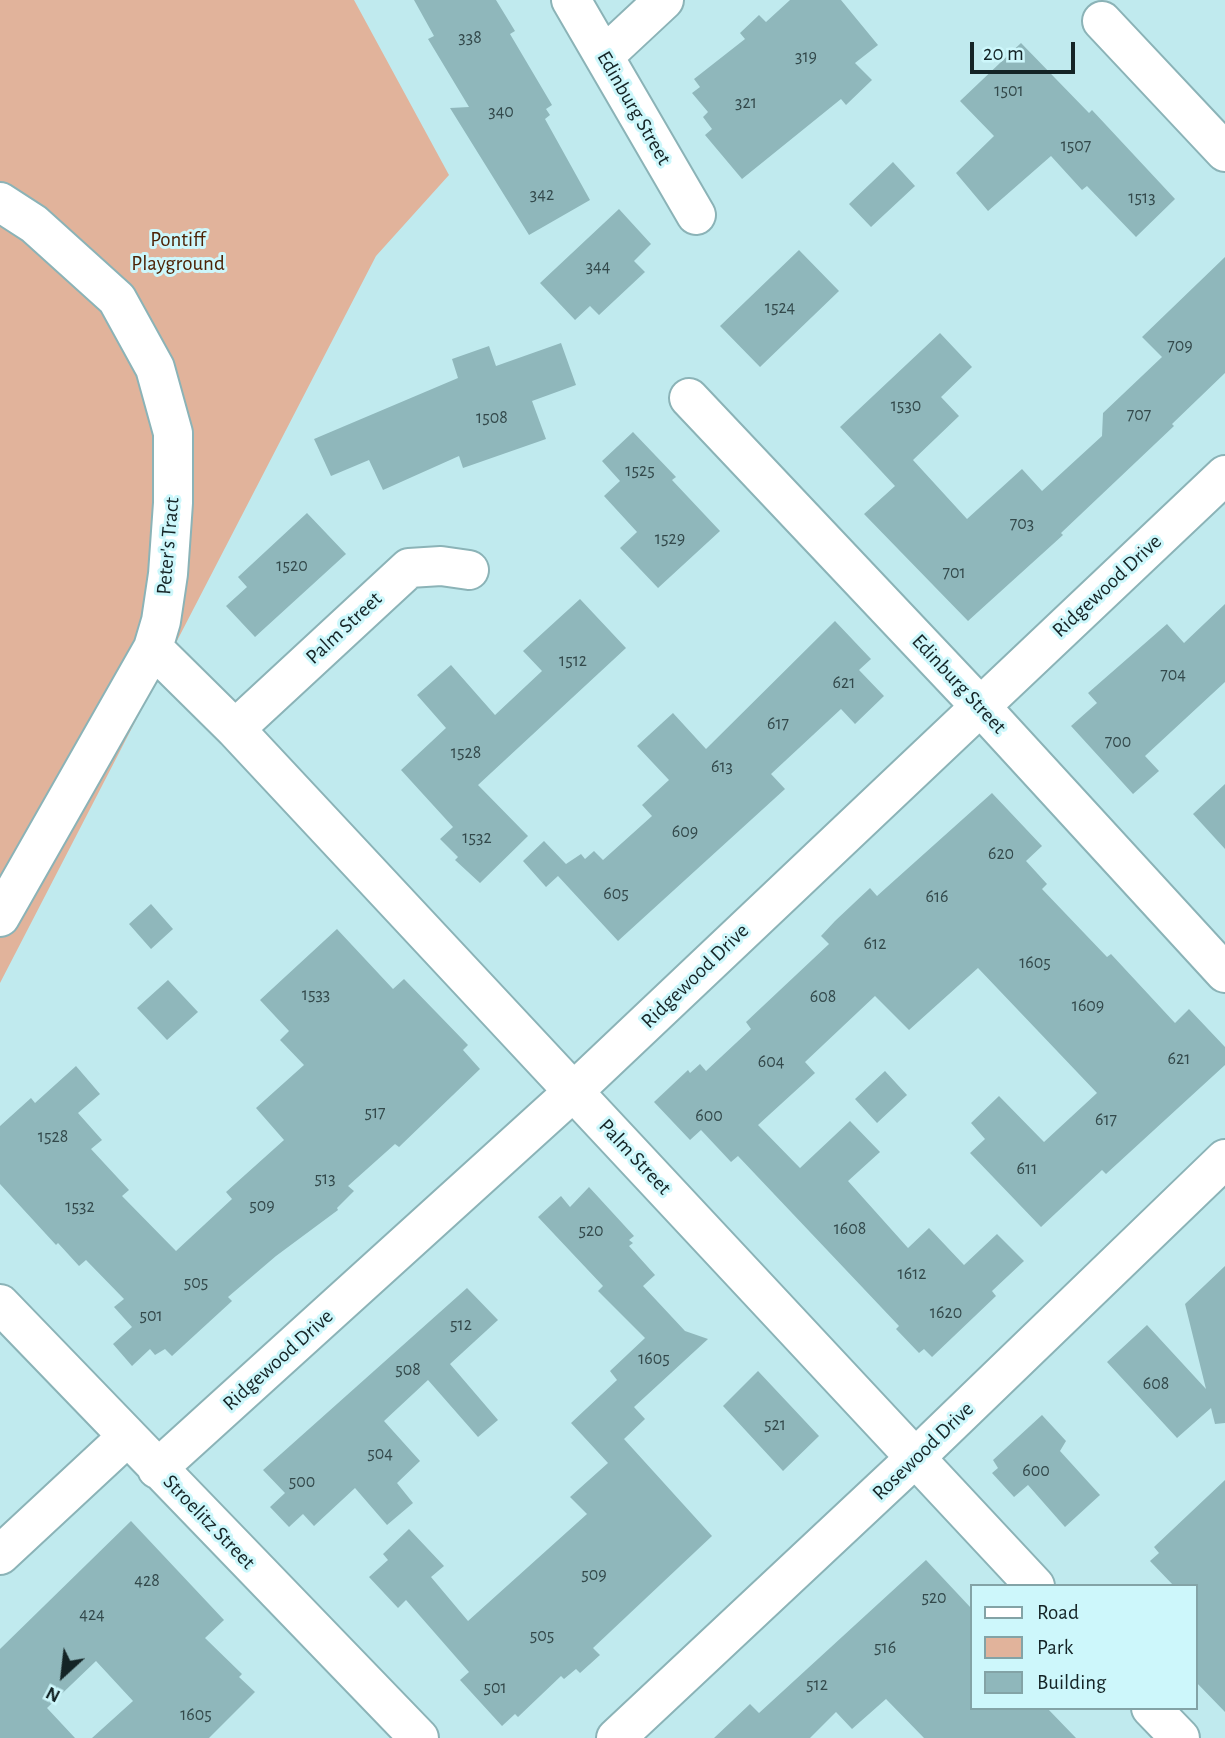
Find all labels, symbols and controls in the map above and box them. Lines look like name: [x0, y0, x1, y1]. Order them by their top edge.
house number: 338: [458, 27, 482, 49]
scale bar: [973, 28, 1078, 72]
text: 20 m: [983, 43, 1024, 64]
street label: Edinburg Street: [591, 46, 677, 170]
house number: 319: [795, 46, 817, 68]
house number: 1501: [994, 80, 1024, 102]
house number: 321: [735, 92, 757, 114]
house number: 340: [488, 101, 514, 123]
house number: 1507: [1061, 135, 1091, 157]
house number: 342: [530, 184, 554, 206]
house number: 1513: [1128, 187, 1156, 209]
park label: Pontiff Playground: [131, 227, 225, 277]
house number: 344: [586, 256, 610, 278]
house number: 1524: [765, 297, 795, 319]
house number: 709: [1167, 335, 1193, 357]
house number: 1530: [891, 395, 921, 417]
house number: 707: [1127, 404, 1151, 426]
house number: 1508: [476, 407, 508, 429]
house number: 1525: [625, 460, 655, 482]
street label: Peter's Tract: [151, 496, 185, 596]
house number: 703: [1010, 513, 1034, 535]
house number: 1529: [655, 528, 685, 550]
street label: Ridgewood Drive: [1047, 529, 1167, 643]
house number: 1520: [276, 555, 308, 577]
house number: 701: [942, 562, 966, 584]
street label: Palm Street: [301, 586, 387, 670]
street label: Edinburg Street: [906, 629, 1012, 739]
house number: 1512: [559, 650, 587, 672]
house number: 704: [1160, 664, 1186, 686]
house number: 621: [833, 672, 855, 694]
house number: 617: [767, 713, 789, 735]
house number: 700: [1105, 731, 1131, 753]
house number: 1528: [451, 742, 481, 764]
house number: 613: [711, 756, 733, 778]
house number: 609: [672, 821, 698, 843]
house number: 1532: [462, 827, 492, 849]
house number: 620: [988, 843, 1014, 865]
house number: 605: [603, 883, 629, 905]
house number: 616: [925, 886, 949, 908]
street label: Ridgewood Drive: [636, 918, 754, 1034]
house number: 612: [864, 933, 886, 955]
house number: 1605: [1019, 952, 1051, 974]
house number: 1533: [302, 984, 330, 1006]
house number: 608: [810, 986, 836, 1008]
house number: 1609: [1072, 995, 1104, 1017]
house number: 621: [1168, 1048, 1190, 1070]
house number: 604: [758, 1051, 784, 1073]
house number: 517: [364, 1102, 386, 1124]
house number: 600: [695, 1105, 723, 1127]
house number: 617: [1095, 1109, 1117, 1131]
street label: Palm Street: [593, 1114, 677, 1200]
house number: 1528: [38, 1126, 68, 1148]
house number: 611: [1017, 1158, 1037, 1180]
house number: 513: [314, 1168, 336, 1190]
house number: 509: [249, 1195, 275, 1217]
house number: 1532: [65, 1196, 95, 1218]
house number: 1608: [834, 1218, 866, 1240]
house number: 520: [578, 1220, 604, 1242]
house number: 1612: [897, 1263, 927, 1285]
house number: 505: [184, 1272, 208, 1294]
house number: 1620: [930, 1302, 962, 1324]
street label: Ridgewood Drive: [218, 1304, 338, 1416]
house number: 501: [139, 1305, 163, 1327]
house number: 512: [450, 1314, 472, 1336]
house number: 1605: [638, 1348, 670, 1370]
house number: 508: [395, 1359, 421, 1381]
house number: 608: [1143, 1373, 1169, 1395]
street label: Rosewood Drive: [867, 1396, 979, 1506]
house number: 521: [764, 1414, 786, 1436]
house number: 504: [367, 1443, 393, 1465]
house number: 600: [1022, 1460, 1050, 1482]
street label: Stroelitz Street: [158, 1469, 260, 1575]
house number: 500: [289, 1471, 315, 1493]
house number: 509: [581, 1564, 607, 1586]
house number: 428: [134, 1570, 160, 1592]
legend: [970, 1584, 1197, 1710]
house number: 520: [921, 1587, 947, 1609]
text: Road: [1037, 1602, 1079, 1623]
house number: 424: [79, 1604, 105, 1626]
house number: 505: [530, 1625, 554, 1647]
house number: 516: [874, 1637, 896, 1659]
text: Park: [1037, 1637, 1073, 1658]
north arrow: [28, 1640, 98, 1710]
text: Building: [1037, 1672, 1106, 1693]
house number: 512: [806, 1674, 828, 1696]
house number: 501: [483, 1677, 507, 1699]
text: N: [43, 1683, 63, 1706]
house number: 1605: [180, 1704, 212, 1726]

